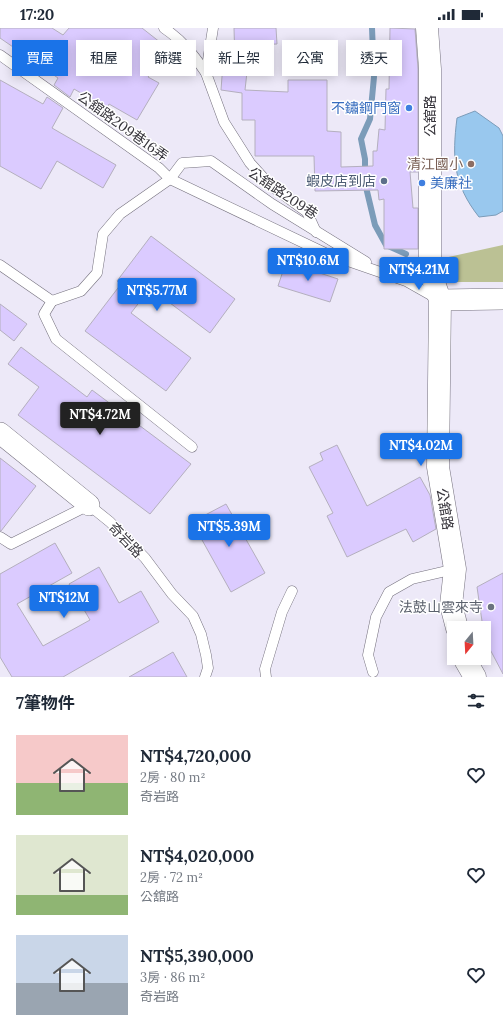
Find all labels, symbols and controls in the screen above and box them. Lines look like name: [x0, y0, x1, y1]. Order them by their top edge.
text: 17:20: [20, 5, 54, 24]
chip: 買屋: [12, 40, 68, 76]
chip: 租屋: [76, 40, 132, 76]
chip: 篩選: [140, 40, 196, 76]
chip: 新上架: [204, 40, 274, 76]
chip: 公寓: [282, 40, 338, 76]
chip: 透天: [346, 40, 402, 76]
street label: 公舘路209巷16弄: [74, 87, 172, 165]
street label: 公舘路: [421, 95, 439, 137]
place label: 不鏽鋼門窗: [331, 99, 401, 117]
marker: 不鏽鋼門窗: [404, 103, 414, 113]
place label: 清江國小: [407, 155, 463, 173]
marker: 清江國小: [466, 159, 476, 169]
street label: 公舘路209巷: [245, 163, 321, 223]
place label: 蝦皮店到店: [306, 172, 376, 190]
place label: 美廉社: [430, 174, 472, 192]
marker: 蝦皮店到店: [379, 176, 389, 186]
marker: 美廉社: [417, 178, 427, 188]
pin: NT$10.6M: [267, 248, 349, 282]
text: NT$10.6M: [277, 252, 339, 269]
pin: NT$4.21M: [378, 257, 460, 291]
text: NT$4.21M: [388, 261, 450, 278]
pin: NT$5.77M: [116, 278, 198, 312]
text: NT$5.77M: [127, 282, 187, 299]
pin: NT$4.72M: [59, 402, 141, 436]
text: NT$4.72M: [69, 406, 131, 423]
pin: NT$4.02M: [380, 433, 462, 467]
text: NT$4.02M: [389, 437, 453, 454]
street label: 公舘路: [433, 487, 457, 531]
pin: NT$5.39M: [188, 514, 270, 548]
text: NT$5.39M: [197, 518, 261, 535]
street label: 奇岩路: [105, 519, 147, 561]
pin: NT$12M: [31, 585, 97, 619]
text: NT$12M: [39, 589, 90, 606]
place label: 法鼓山雲來寺: [399, 598, 483, 616]
marker: 法鼓山雲來寺: [486, 602, 496, 612]
north arrow: [447, 621, 491, 665]
map controls: [447, 621, 491, 665]
icon: filters: [465, 690, 487, 712]
text: 7筆物件: [16, 692, 75, 714]
text: NT$4,720,000: [140, 745, 251, 767]
icon: home: [48, 751, 96, 799]
icon: heart: [465, 764, 487, 786]
text: 2房 · 80 m²: [140, 769, 206, 786]
text: 奇岩路: [140, 788, 179, 805]
text: NT$4,020,000: [140, 845, 254, 867]
icon: home: [48, 851, 96, 899]
icon: heart: [465, 864, 487, 886]
text: 2房 · 72 m²: [140, 869, 203, 886]
text: 公舘路: [140, 888, 179, 905]
text: NT$5,390,000: [140, 945, 254, 967]
icon: home: [48, 951, 96, 999]
icon: heart: [465, 964, 487, 986]
text: 3房 · 86 m²: [140, 969, 205, 986]
text: 奇岩路: [140, 988, 179, 1005]

